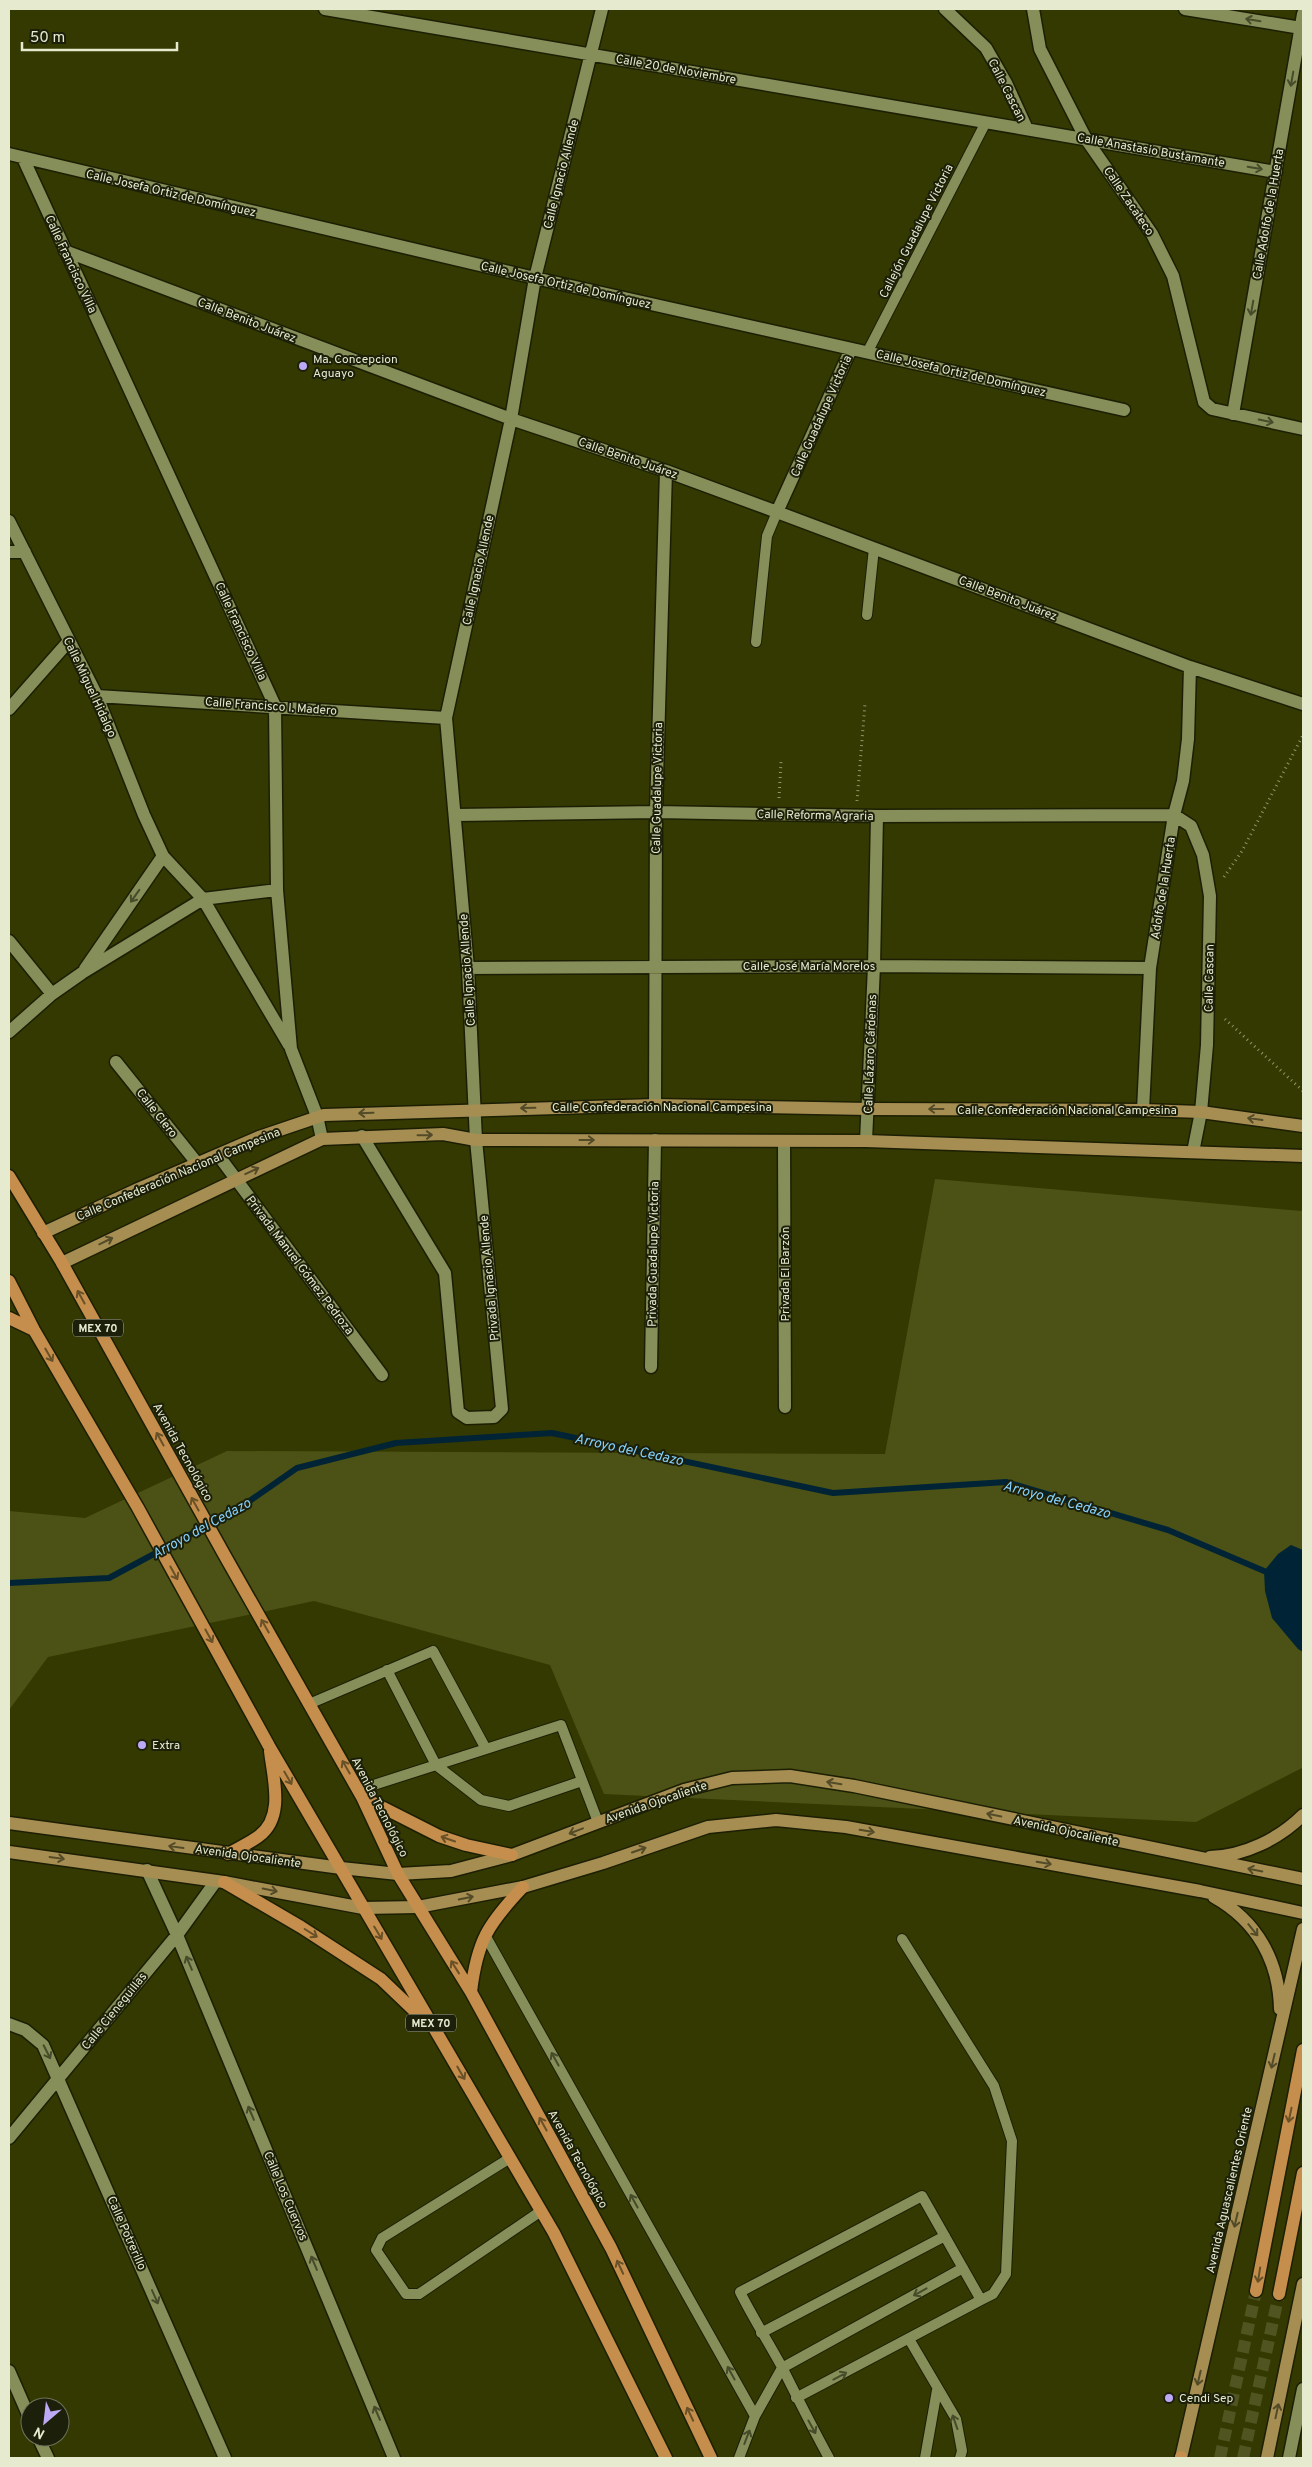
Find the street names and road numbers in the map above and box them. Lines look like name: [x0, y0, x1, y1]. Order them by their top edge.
street label: Calle 20 de Noviembre: [614, 52, 737, 88]
street label: Calle Cascan: [983, 56, 1029, 125]
street label: Calle Ignacio Allende: [541, 118, 583, 231]
street label: Calle Anastasio Bustamante: [1076, 130, 1226, 172]
street label: Calle Adolfo de la Huerta: [1250, 148, 1288, 281]
street label: Callejón Guadalupe Victoria: [876, 162, 958, 301]
street label: Calle Zacateco: [1099, 164, 1157, 239]
street label: Calle Josefa Ortiz de Domínguez: [84, 167, 257, 221]
street label: Calle Francisco Villa: [40, 213, 100, 316]
street label: Calle Josefa Ortiz de Domínguez: [479, 259, 652, 313]
street label: Calle Benito Juárez: [195, 295, 298, 347]
street label: Calle Josefa Ortiz de Domínguez: [874, 347, 1047, 401]
street label: Calle Guadalupe Victoria: [788, 353, 856, 480]
street label: Calle Benito Juárez: [576, 434, 680, 483]
street label: Calle Ignacio Allende: [459, 514, 498, 627]
street label: Calle Benito Juárez: [956, 573, 1059, 625]
street label: Calle Francisco Villa: [210, 580, 270, 683]
street label: Calle Miguel Hidalgo: [59, 635, 120, 741]
street label: Calle Francisco I. Madero: [204, 694, 338, 720]
street label: Calle Guadalupe Victoria: [649, 722, 667, 854]
street label: Calle Reforma Agraria: [756, 807, 874, 825]
street label: Adolfo de la Huerta: [1148, 836, 1180, 940]
street label: Calle Ignacio Allende: [456, 913, 480, 1027]
street label: Calle Cascan: [1201, 944, 1219, 1012]
street label: Calle José María Morelos: [743, 959, 875, 975]
street label: Calle Lázaro Cárdenas: [861, 994, 881, 1114]
street label: Calle Clero: [132, 1086, 181, 1142]
street label: Calle Confederación Nacional Campesina: [552, 1100, 772, 1116]
street label: Calle Confederación Nacional Campesina: [957, 1103, 1177, 1119]
street label: Calle Confederación Nacional Campesina: [74, 1125, 283, 1225]
street label: Privada Guadalupe Victoria: [645, 1181, 663, 1327]
street label: Privada Manuel Gómez Pedroza: [242, 1193, 357, 1338]
street label: Privada Ignacio Allende: [477, 1214, 503, 1342]
street label: Privada El Barzón: [778, 1226, 794, 1322]
road number: MEX 70: [73, 1320, 123, 1336]
street label: Avenida Tecnológico: [148, 1400, 216, 1505]
street label: Avenida Tecnológico: [347, 1755, 411, 1860]
street label: Avenida Ojocaliente: [603, 1778, 710, 1828]
street label: Avenida Ojocaliente: [1012, 1813, 1120, 1851]
street label: Avenida Ojocaliente: [194, 1842, 302, 1872]
street label: Calle Cieneguillas: [79, 1970, 151, 2054]
road number: MEX 70: [406, 2015, 456, 2032]
street label: Avenida Aguascalientes Oriente: [1203, 2106, 1257, 2275]
street label: Avenida Tecnológico: [543, 2107, 611, 2212]
street label: Calle Los Cuervos: [259, 2149, 311, 2243]
street label: Calle Potrerillo: [103, 2194, 150, 2273]

